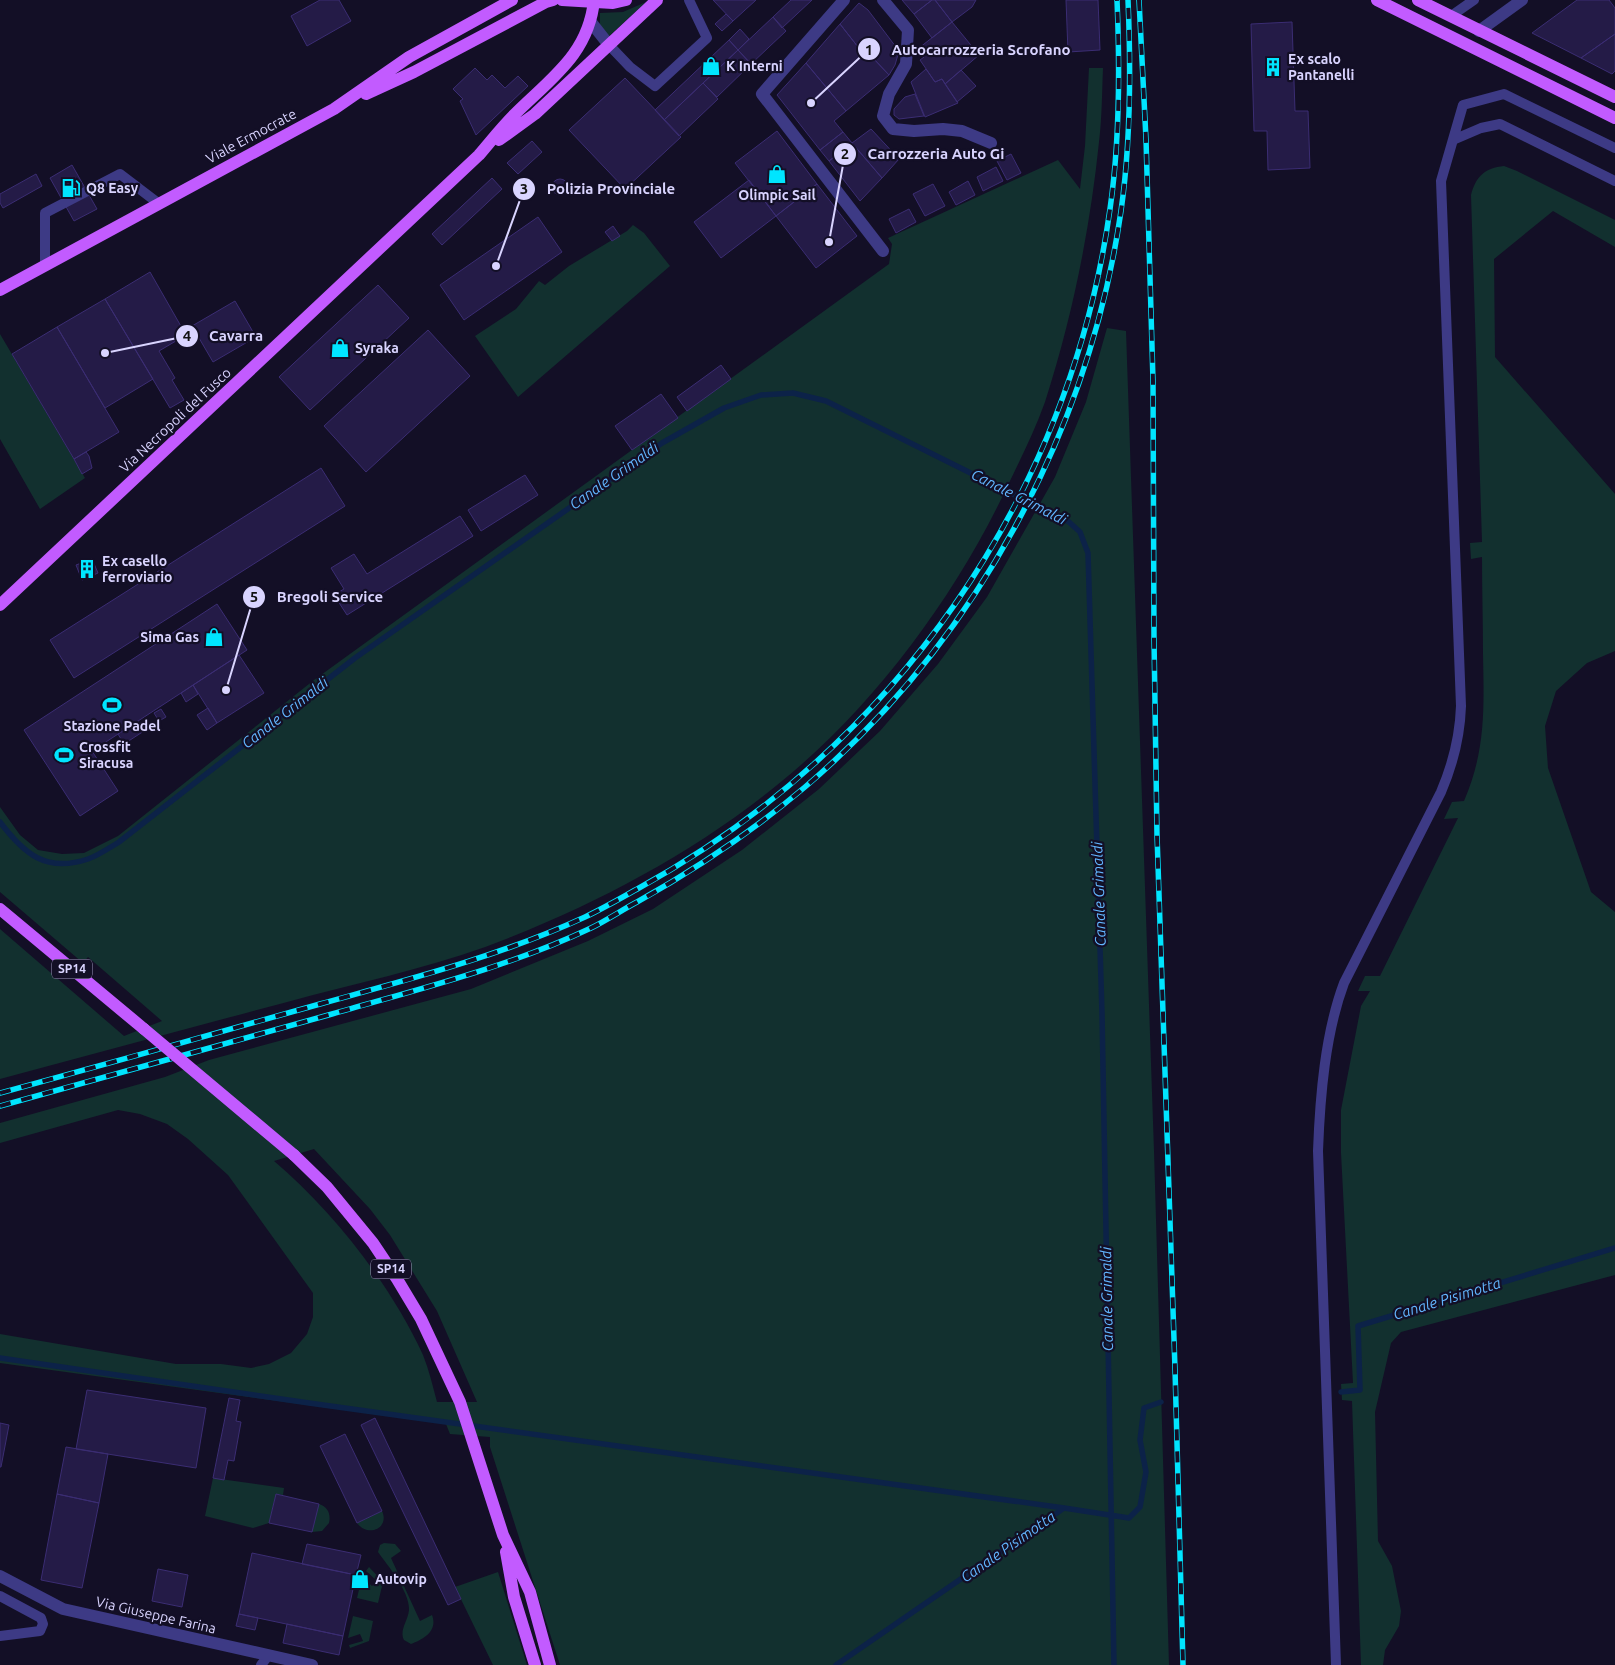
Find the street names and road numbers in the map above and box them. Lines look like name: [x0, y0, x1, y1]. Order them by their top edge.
street label: Viale Ermocrate: [203, 105, 299, 167]
street label: Via Necropoli del Fusco: [116, 364, 234, 476]
road number: SP14: [52, 960, 92, 979]
road number: SP14: [371, 1260, 411, 1278]
street label: Via Giuseppe Farina: [94, 1593, 218, 1637]

